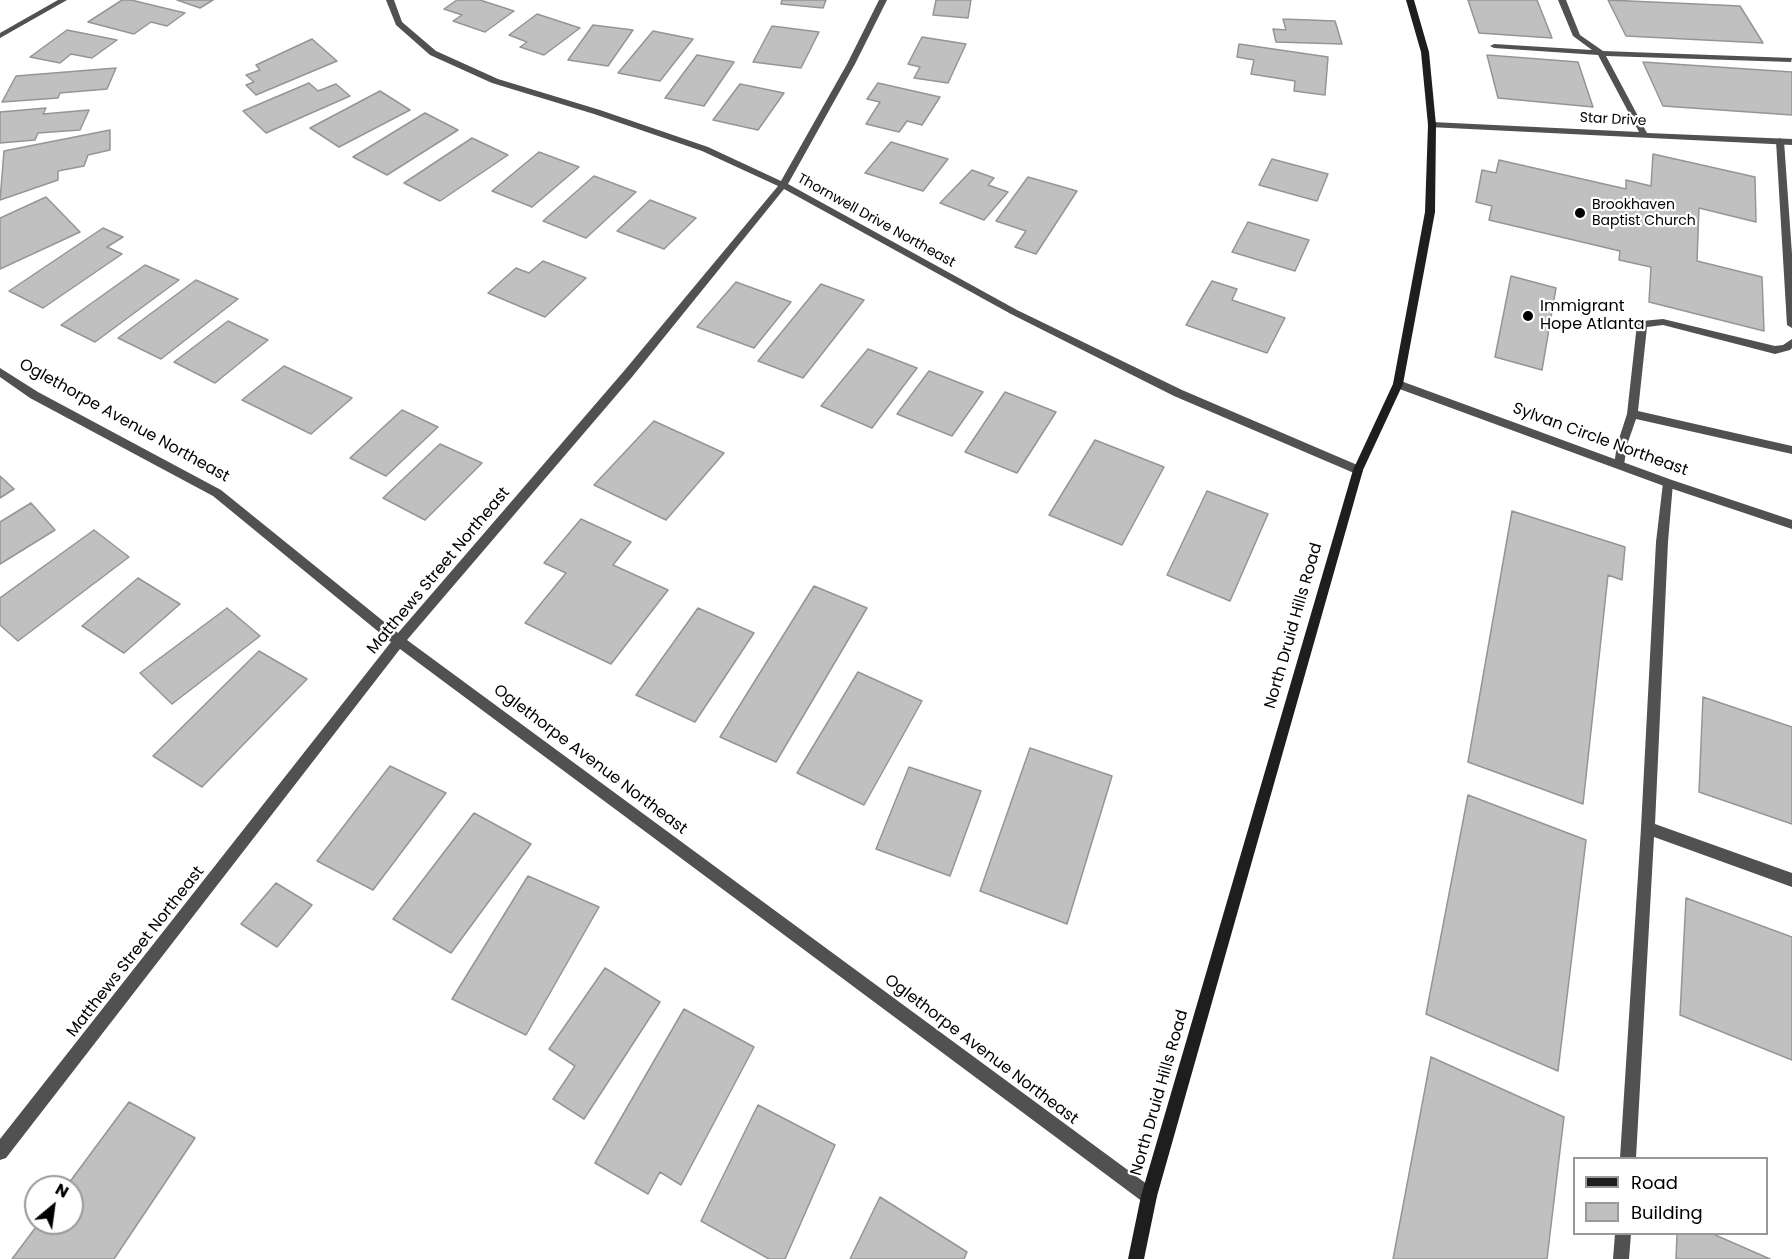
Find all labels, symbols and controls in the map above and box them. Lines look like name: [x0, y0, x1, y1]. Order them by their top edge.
street label: Star Drive: [1579, 110, 1647, 130]
street label: Thornwell Drive Northeast: [794, 171, 958, 271]
place label: Brookhaven Baptist Church: [1592, 197, 1696, 230]
marker: Brookhaven Baptist Church: [1573, 206, 1587, 220]
place label: Immigrant Hope Atlanta: [1540, 297, 1645, 335]
marker: Immigrant Hope Atlanta: [1521, 309, 1535, 323]
street label: Oglethorpe Avenue Northeast: [16, 355, 232, 487]
street label: Sylvan Circle Northeast: [1510, 399, 1690, 481]
street label: Matthews Street Northeast: [364, 484, 514, 658]
street label: North Druid Hills Road: [1261, 541, 1327, 711]
street label: Oglethorpe Avenue Northeast: [489, 681, 691, 839]
street label: Matthews Street Northeast: [63, 863, 209, 1041]
street label: Oglethorpe Avenue Northeast: [880, 971, 1082, 1129]
street label: North Druid Hills Road: [1127, 1008, 1193, 1178]
legend: [1573, 1157, 1768, 1235]
text: Road: [1631, 1170, 1678, 1195]
north arrow: [24, 1175, 84, 1235]
text: N: [51, 1178, 73, 1204]
text: Building: [1631, 1200, 1703, 1225]

